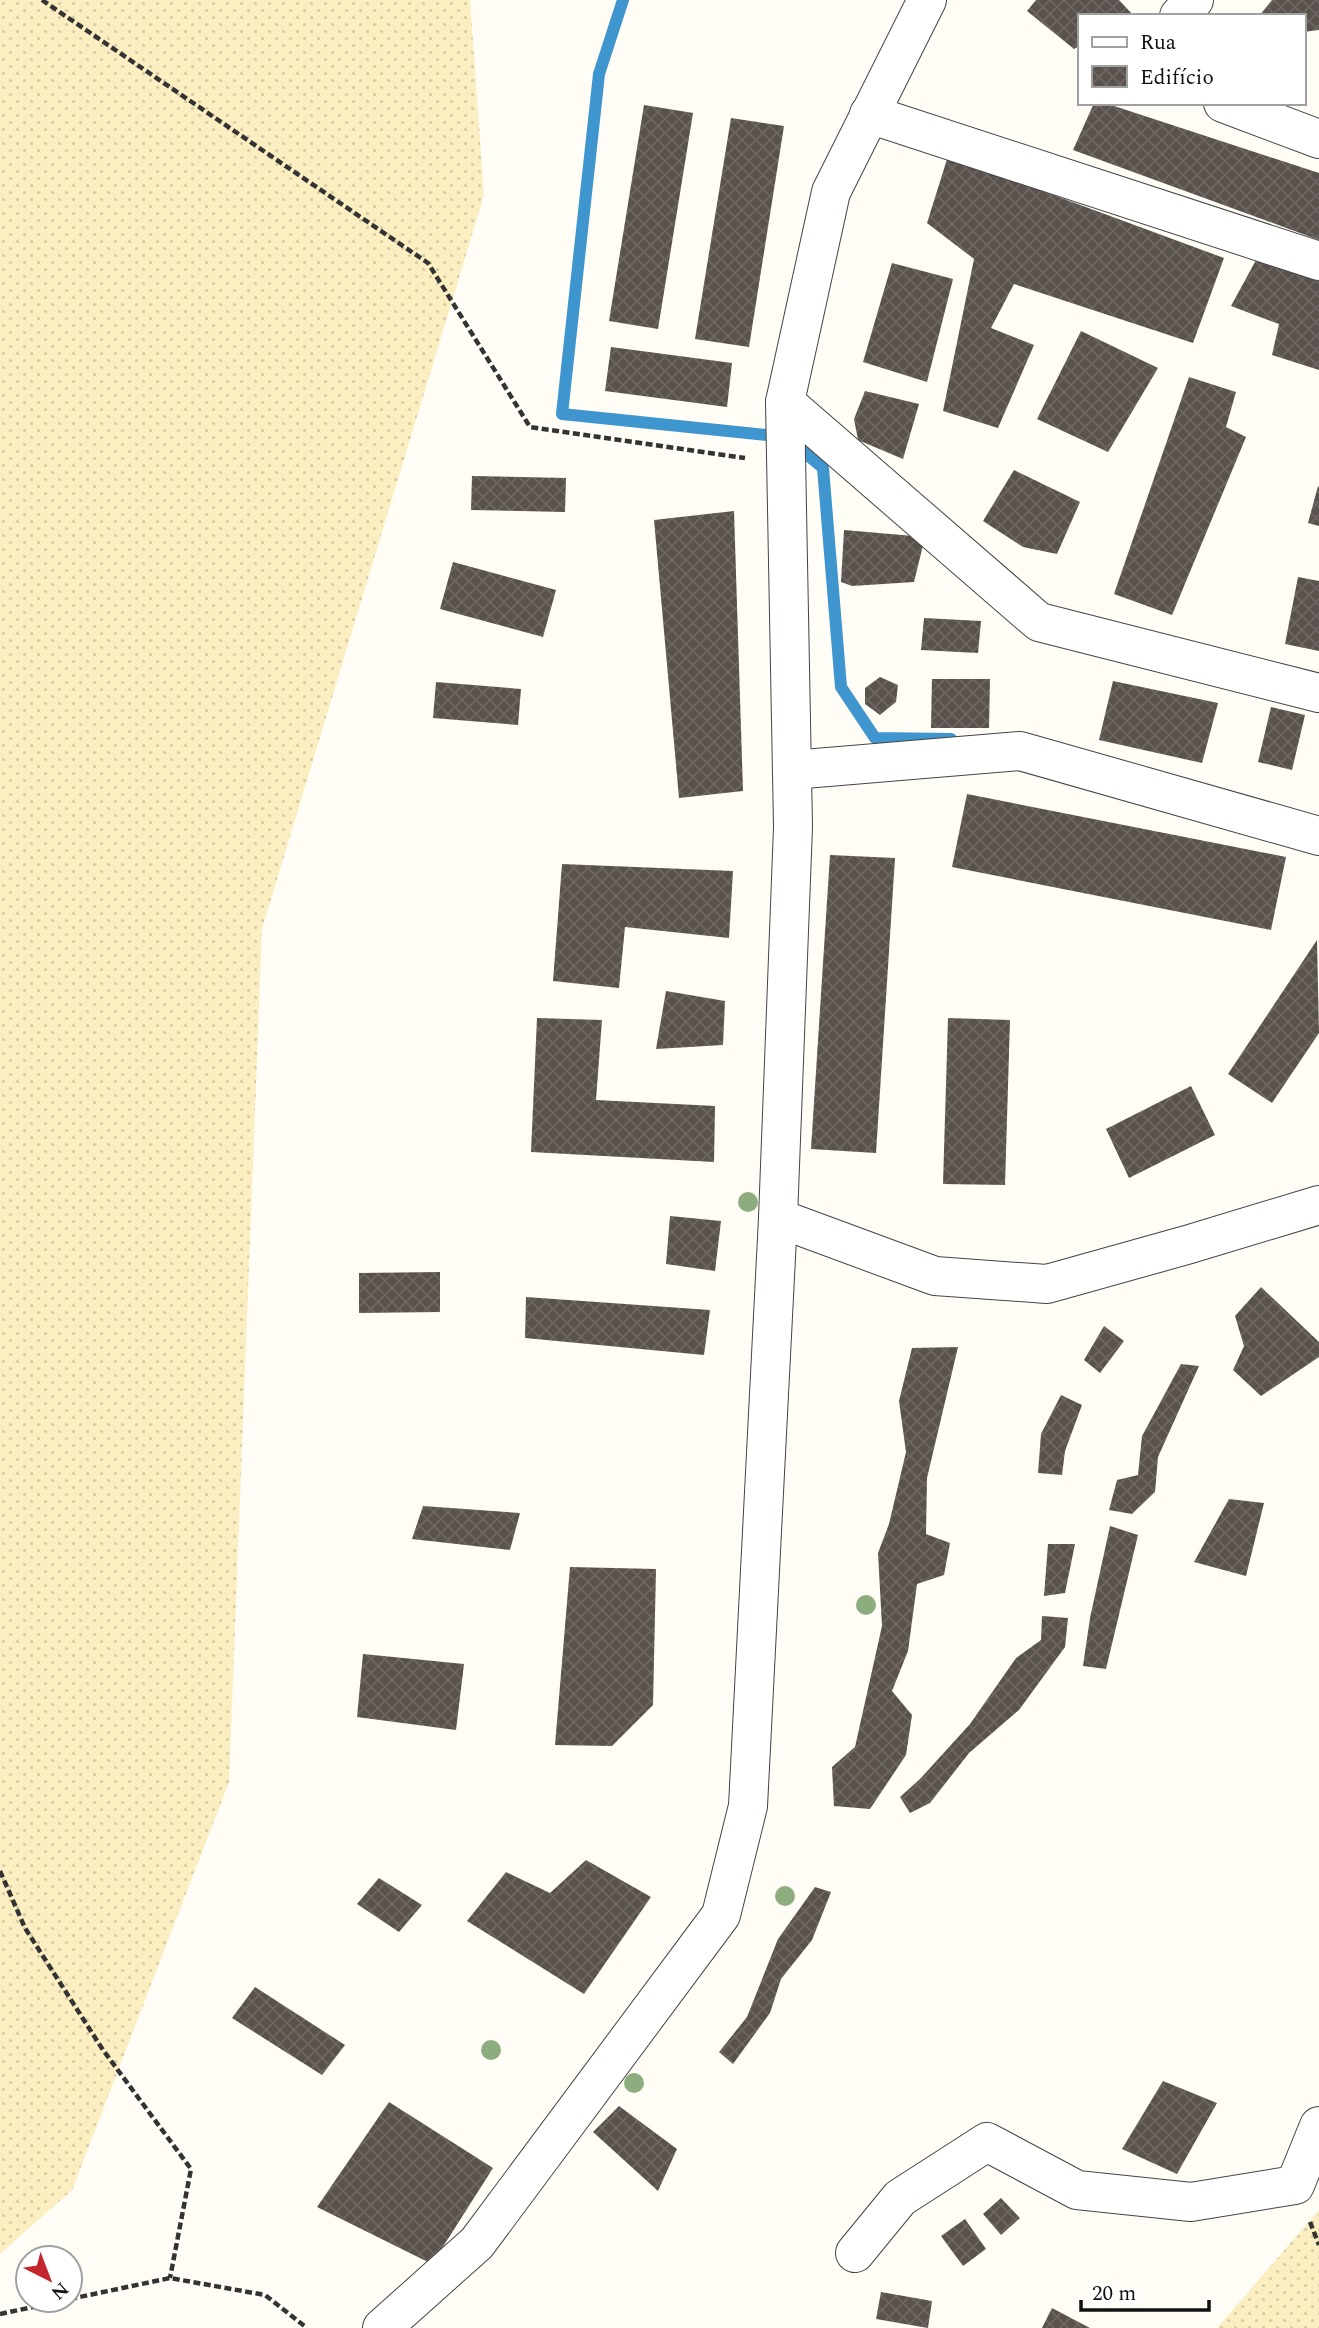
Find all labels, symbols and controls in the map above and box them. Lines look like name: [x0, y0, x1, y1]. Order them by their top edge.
legend: [1078, 14, 1305, 105]
text: Rua: [1140, 27, 1177, 59]
text: Edifício: [1140, 62, 1214, 94]
north arrow: [14, 2244, 84, 2314]
scale bar: [1081, 2268, 1209, 2312]
text: N: [44, 2275, 75, 2306]
text: 20 m: [1092, 2278, 1136, 2310]

